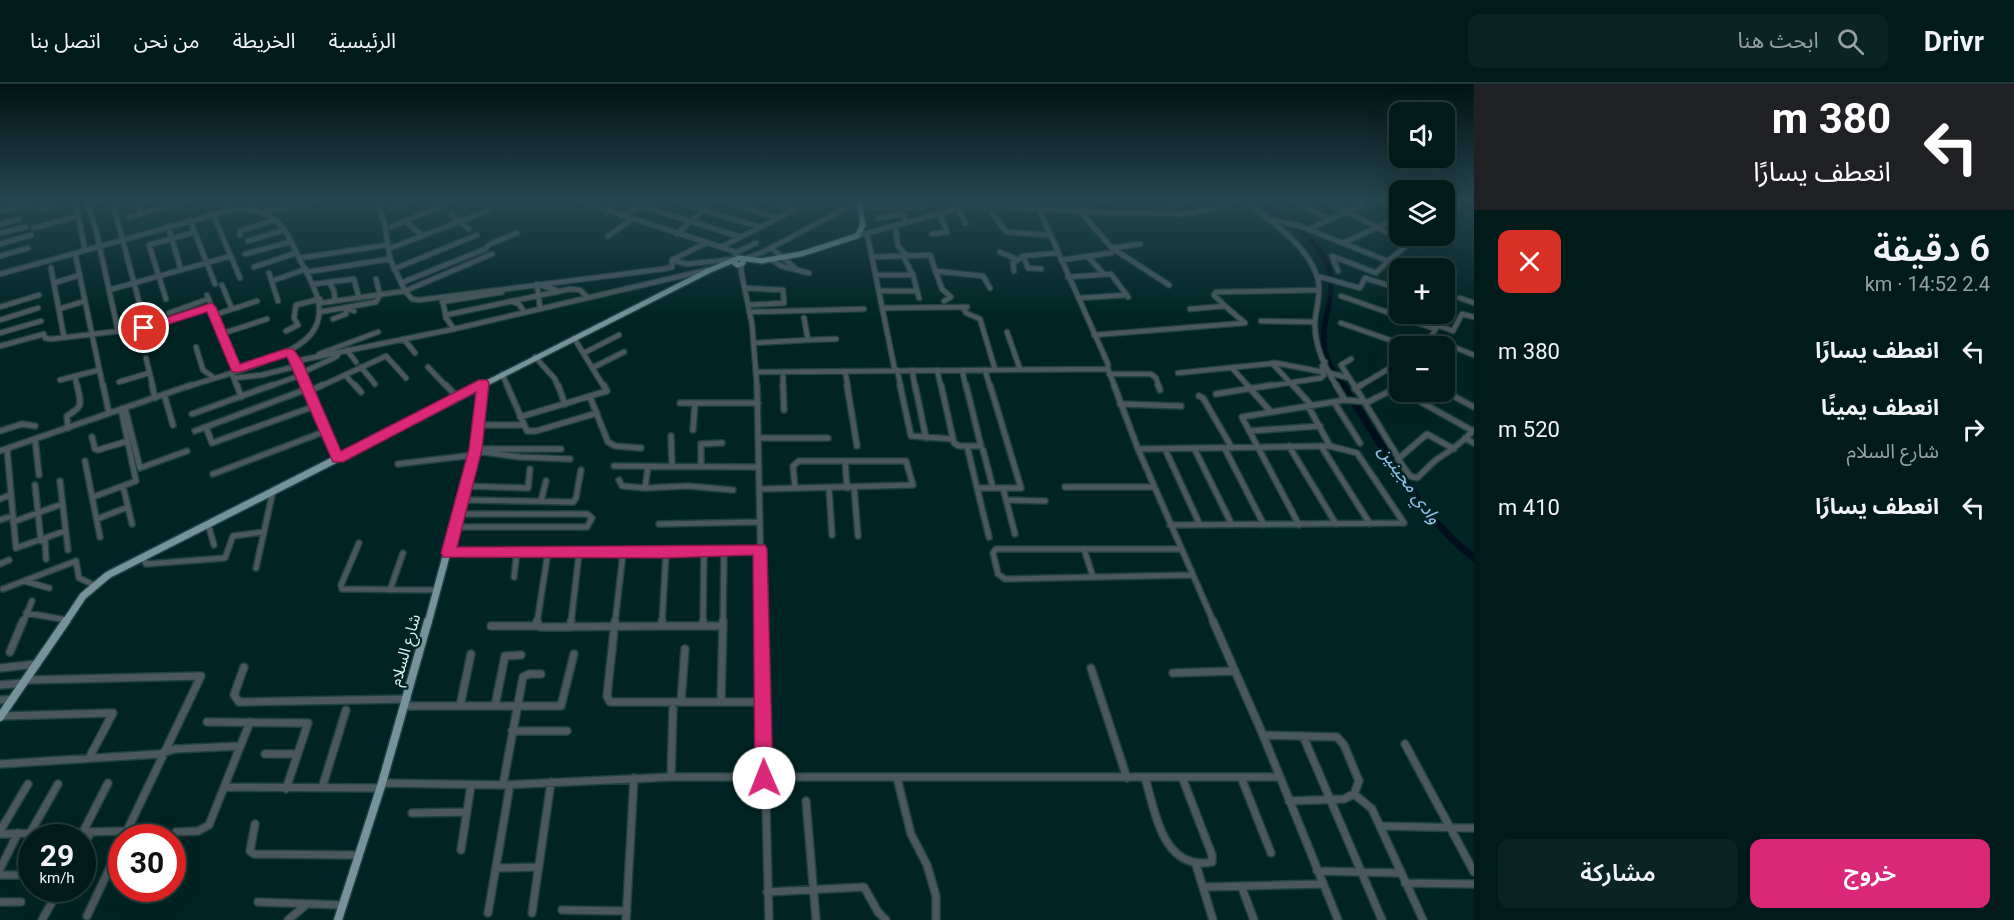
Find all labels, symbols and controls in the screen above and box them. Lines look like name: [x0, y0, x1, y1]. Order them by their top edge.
search box: [1468, 14, 1888, 68]
icon: search: [1834, 25, 1867, 58]
text: Drivr: [1924, 25, 1984, 58]
text: ابحث هنا: [1737, 28, 1819, 53]
text: اتصل بنا: [30, 29, 101, 53]
text: من نحن: [134, 29, 200, 53]
text: الخريطة: [233, 29, 296, 53]
text: الرئيسية: [329, 29, 396, 53]
text: 380 m: [1772, 94, 1891, 143]
map controls: [1389, 102, 1455, 402]
button: sound: [1389, 102, 1455, 168]
icon: left: [1912, 108, 1990, 186]
text: انعطف يسارًا: [1753, 156, 1891, 188]
button: layers: [1389, 180, 1455, 246]
text: 6 دقيقة: [1873, 228, 1990, 270]
button: close: [1498, 230, 1561, 293]
button: +: [1389, 258, 1455, 324]
text: 2.4 km · 14:52: [1865, 272, 1990, 296]
pin: [118, 302, 169, 353]
icon: arrive: [127, 311, 160, 344]
icon: left: [1957, 335, 1990, 368]
button: −: [1389, 336, 1455, 402]
text: انعطف يسارًا: [1815, 338, 1939, 363]
text: 380 m: [1498, 339, 1560, 364]
text: انعطف يمينًا: [1821, 395, 1939, 420]
icon: right: [1957, 413, 1990, 446]
text: 520 m: [1498, 417, 1560, 442]
text: شارع السلام: [1846, 439, 1939, 463]
water label: وادي مجينين: [1371, 440, 1446, 530]
icon: left: [1957, 491, 1990, 524]
text: انعطف يسارًا: [1815, 494, 1939, 519]
text: 410 m: [1498, 495, 1560, 520]
street label: شارع السلام: [386, 612, 427, 689]
position arrow: [732, 746, 796, 810]
speed limit sign: 30: [108, 824, 186, 902]
text: 29: [40, 838, 74, 873]
button: مشاركة: [1498, 839, 1738, 908]
button: خروج: [1750, 839, 1990, 908]
text: km/h: [39, 869, 75, 887]

